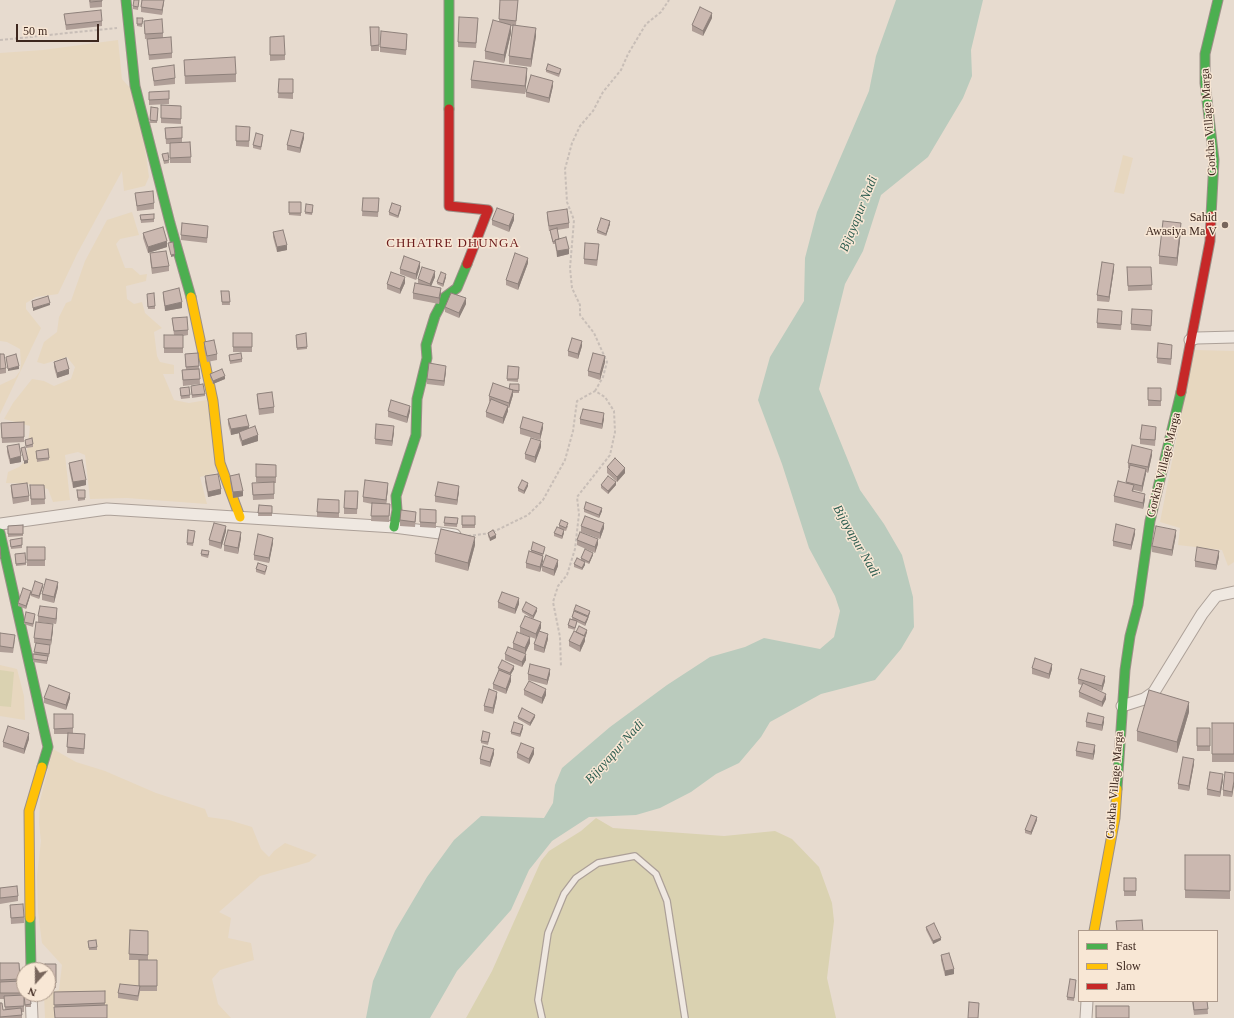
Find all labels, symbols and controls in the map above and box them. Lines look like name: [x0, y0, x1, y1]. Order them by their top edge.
scale bar: [18, 16, 101, 42]
text: 50 m: [23, 24, 47, 38]
street label: Gorkha Village Marga: [1198, 68, 1220, 176]
water label: Bijayapur Nadi: [837, 174, 881, 254]
place label: Sahid Awasiya Ma V: [1145, 211, 1217, 239]
marker: Sahid Awasiya Ma V: [1220, 220, 1230, 230]
district label: CHHATRE DHUNGA: [386, 236, 520, 252]
street label: Gorkha Village Marga: [1144, 411, 1184, 519]
water label: Bijayapur Nadi: [829, 502, 883, 580]
water label: Bijayapur Nadi: [582, 717, 648, 787]
street label: Gorkha Village Marga: [1103, 731, 1127, 839]
legend: [1078, 930, 1218, 1002]
text: Fast: [1116, 939, 1136, 953]
text: Slow: [1116, 959, 1141, 973]
north arrow: [16, 962, 56, 1002]
text: Jam: [1116, 979, 1135, 993]
text: N: [26, 985, 38, 999]

